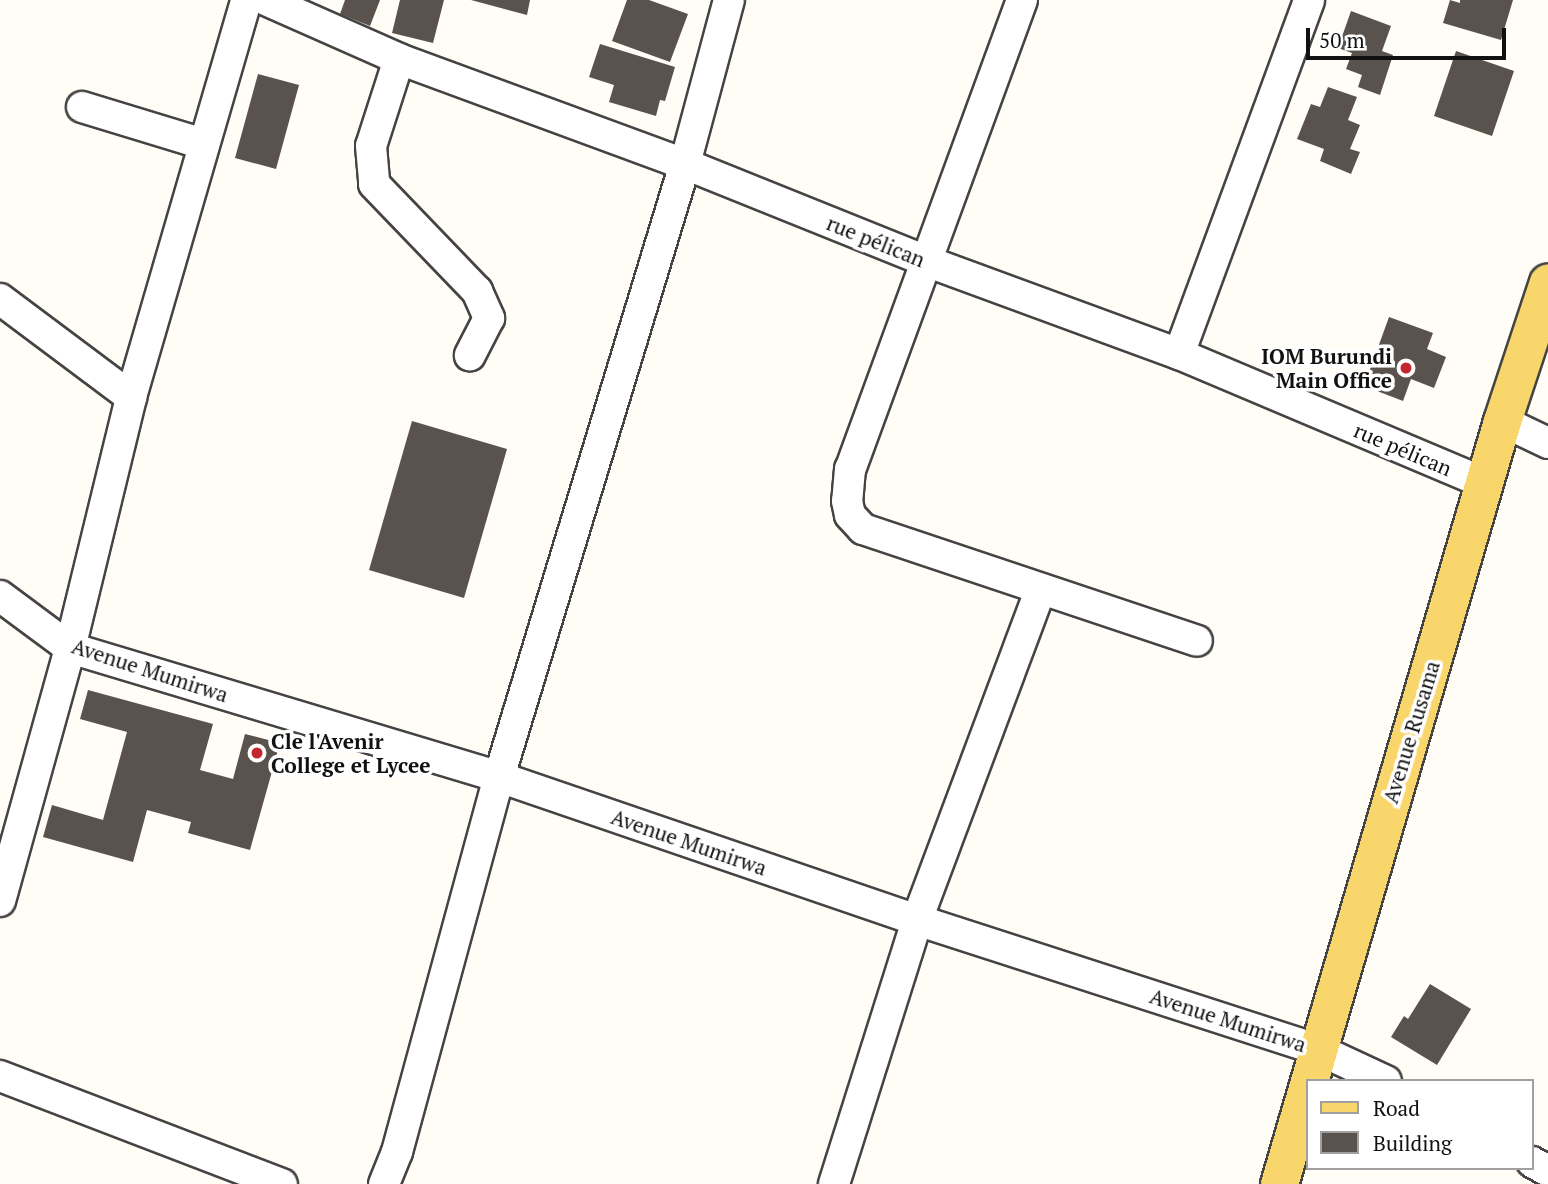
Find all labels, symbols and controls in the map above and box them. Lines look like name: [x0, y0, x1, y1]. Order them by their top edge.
scale bar: [1310, 14, 1510, 58]
text: 50 m: [1319, 26, 1365, 54]
street label: rue pélican: [823, 210, 929, 272]
place label: IOM Burundi Main Office: [1261, 343, 1392, 393]
marker: IOM Burundi Main Office: [1398, 360, 1414, 376]
street label: rue pélican: [1350, 417, 1456, 481]
street label: Avenue Mumirwa: [69, 633, 231, 707]
street label: Avenue Rusama: [1377, 658, 1445, 806]
place label: Cle l'Avenir College et Lycee: [271, 728, 430, 778]
marker: Cle l'Avenir College et Lycee: [249, 745, 265, 761]
street label: Avenue Mumirwa: [608, 804, 770, 880]
street label: Avenue Mumirwa: [1147, 983, 1309, 1057]
legend: [1306, 1079, 1534, 1170]
text: Road: [1373, 1094, 1420, 1122]
text: Building: [1373, 1129, 1452, 1157]

